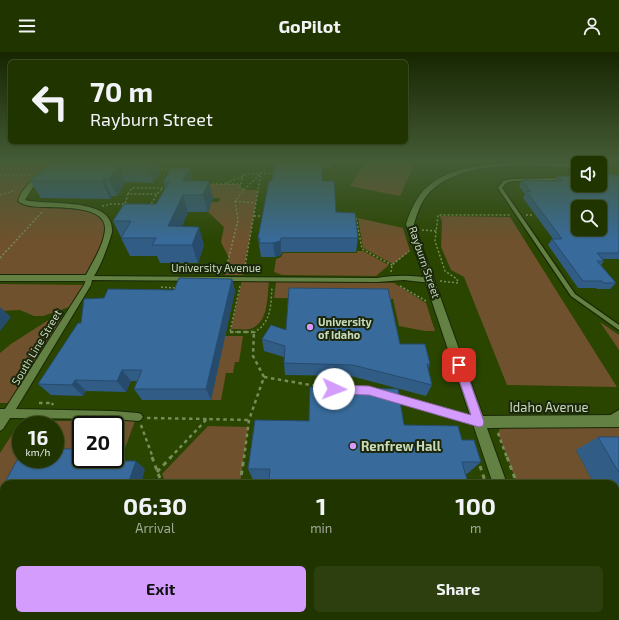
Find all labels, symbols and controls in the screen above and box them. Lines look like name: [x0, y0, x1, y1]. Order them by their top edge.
icon: menu: [16, 15, 38, 37]
text: GoPilot: [278, 15, 341, 37]
icon: person: [581, 15, 603, 37]
text: 70 m: [90, 74, 153, 108]
icon: left: [24, 76, 76, 128]
text: Rayburn Street: [90, 108, 213, 130]
map controls: [571, 156, 607, 236]
button: sound: [571, 156, 607, 192]
button: search: [571, 200, 607, 236]
street label: Rayburn Street: [407, 224, 443, 300]
street label: University Avenue: [171, 261, 261, 274]
street label: South Line Street: [8, 307, 64, 387]
place label: University of Idaho: [318, 315, 373, 341]
marker: University of Idaho: [305, 322, 315, 332]
pin: [442, 348, 476, 382]
icon: arrive: [448, 354, 470, 376]
position arrow: [313, 368, 355, 410]
street label: Idaho Avenue: [509, 399, 589, 415]
speed limit sign: 20: [72, 416, 124, 468]
text: 16: [28, 425, 48, 449]
place label: Renfrew Hall: [361, 438, 442, 454]
marker: Renfrew Hall: [348, 441, 358, 451]
text: km/h: [26, 446, 50, 458]
text: 06:30: [123, 491, 187, 520]
text: 1: [316, 491, 326, 520]
text: 100: [455, 491, 496, 520]
text: Arrival: [135, 520, 175, 536]
text: min: [310, 520, 332, 536]
text: m: [470, 520, 481, 536]
button: Exit: [16, 566, 306, 612]
button: Share: [314, 566, 603, 612]

